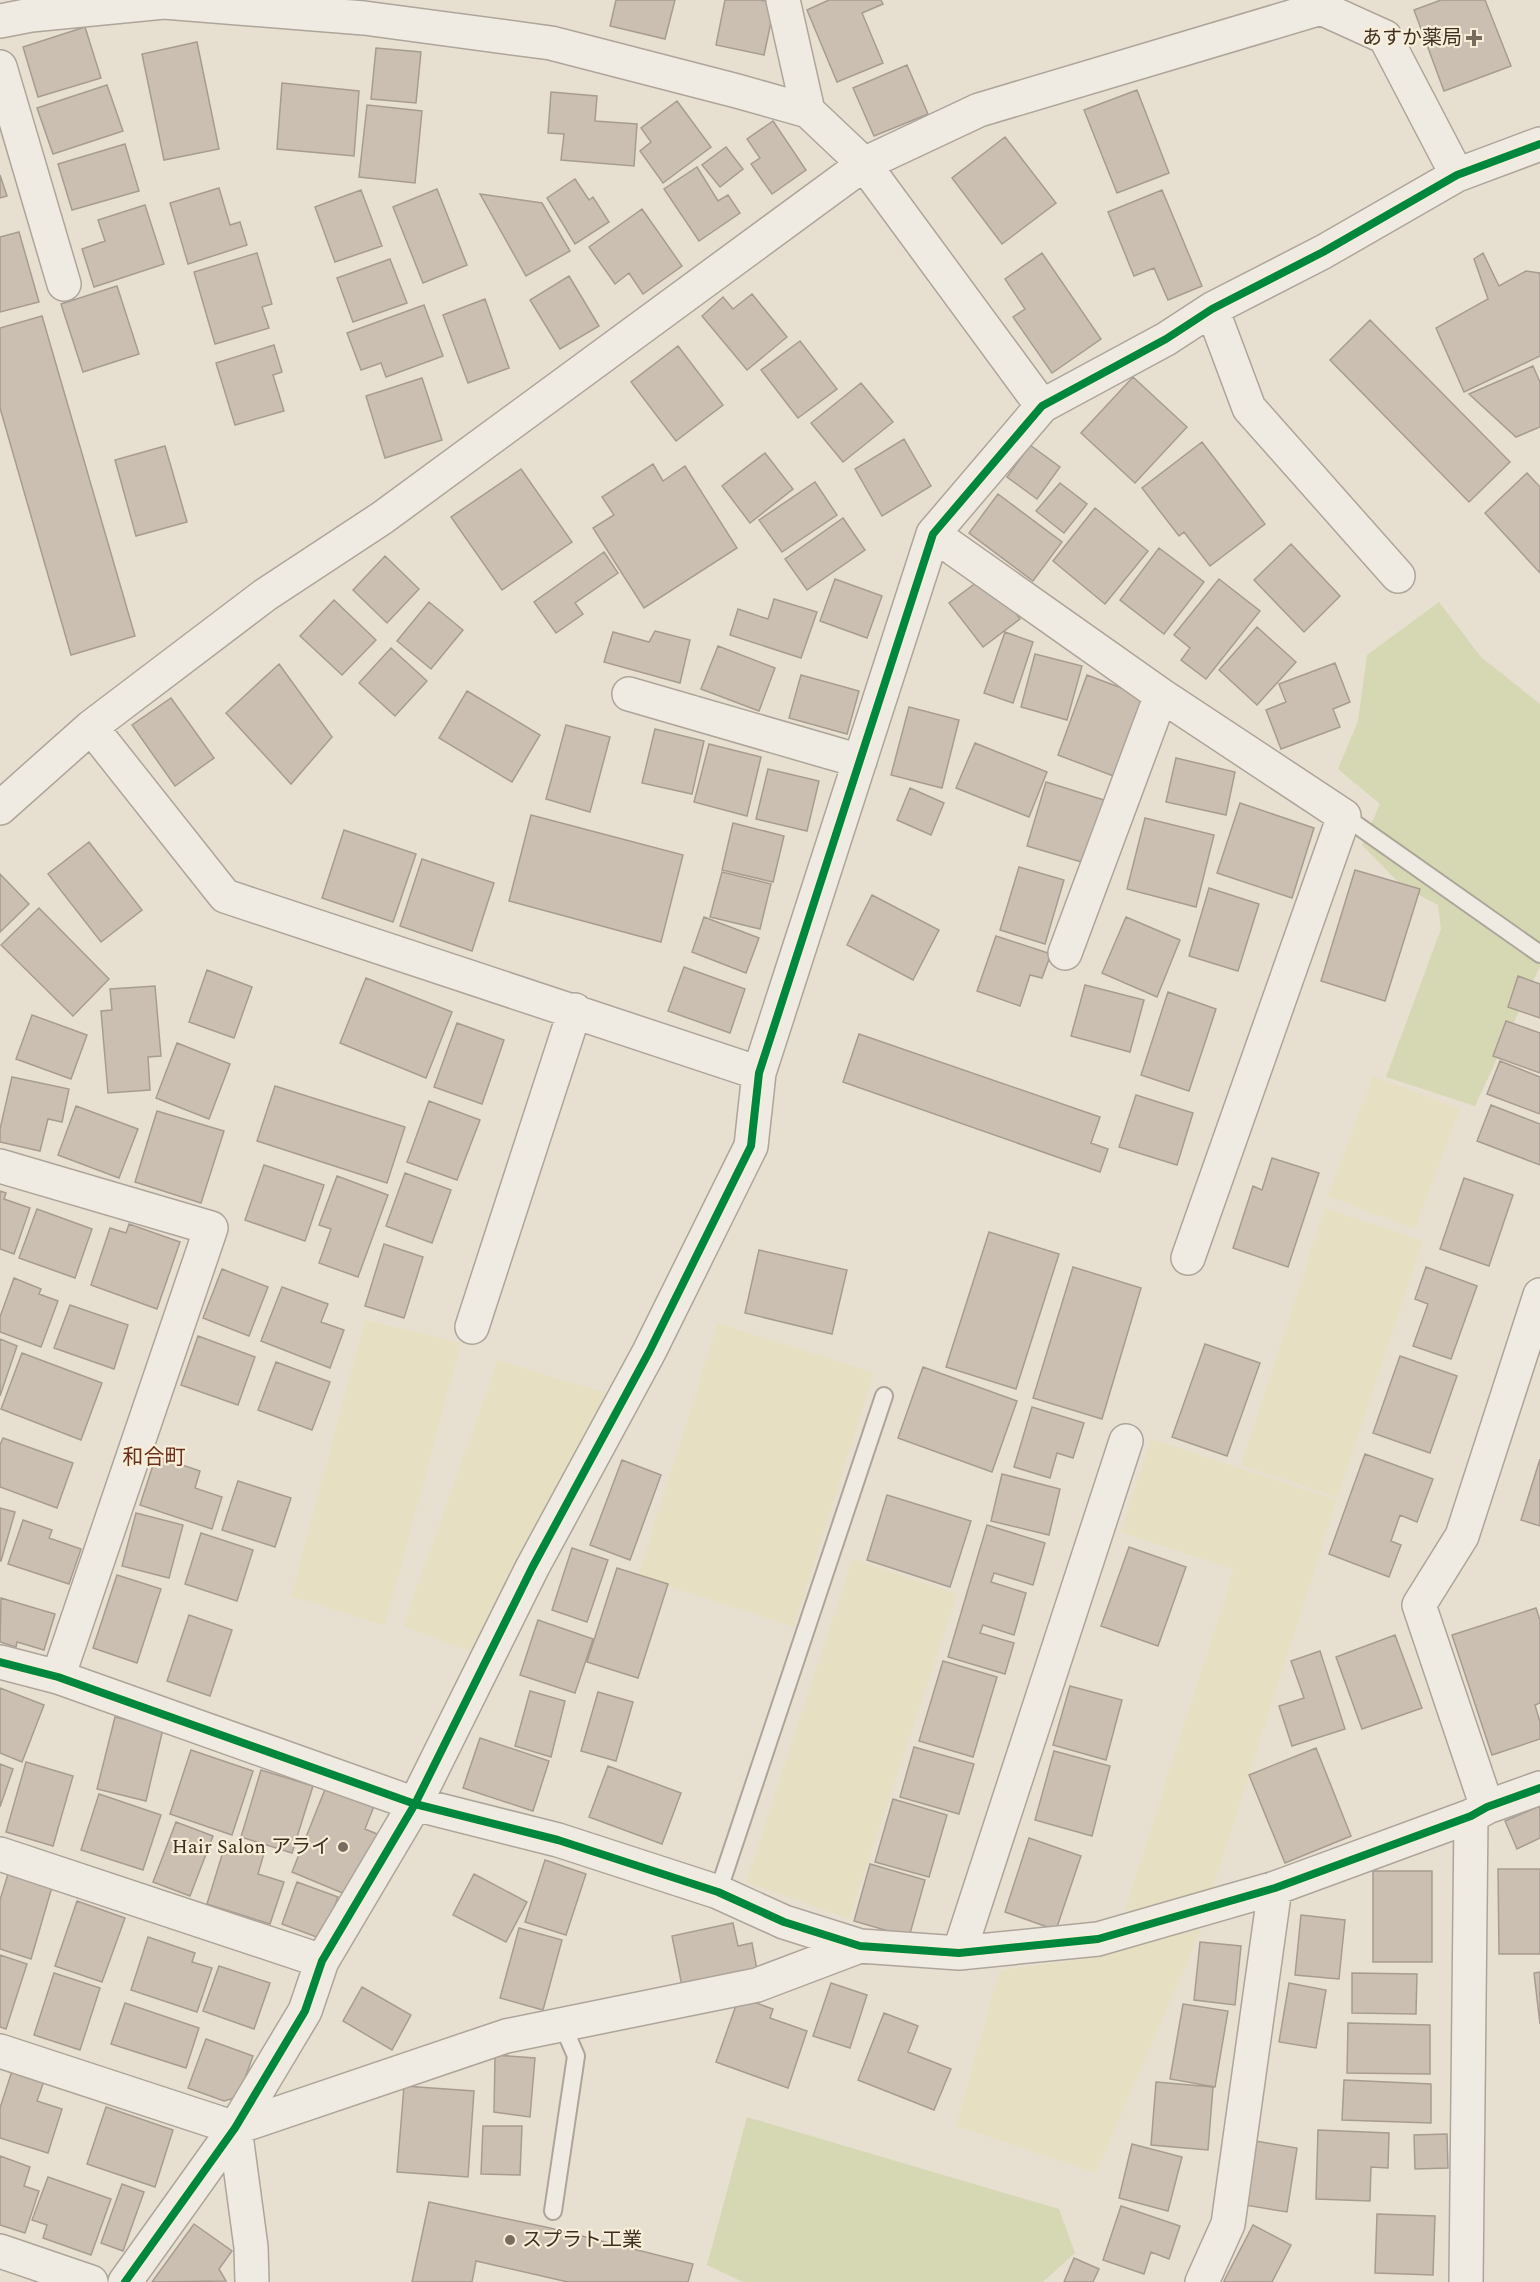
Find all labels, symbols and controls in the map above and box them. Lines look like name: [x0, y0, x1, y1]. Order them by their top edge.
place label: あすか薬局: [1362, 23, 1462, 53]
marker: あすか薬局: [1467, 31, 1481, 45]
district label: 和合町: [123, 1442, 186, 1474]
place label: Hair Salon アライ: [172, 1832, 331, 1862]
marker: Hair Salon アライ: [336, 1840, 350, 1854]
place label: スプラト工業: [522, 2225, 642, 2255]
marker: スプラト工業: [503, 2233, 517, 2247]

